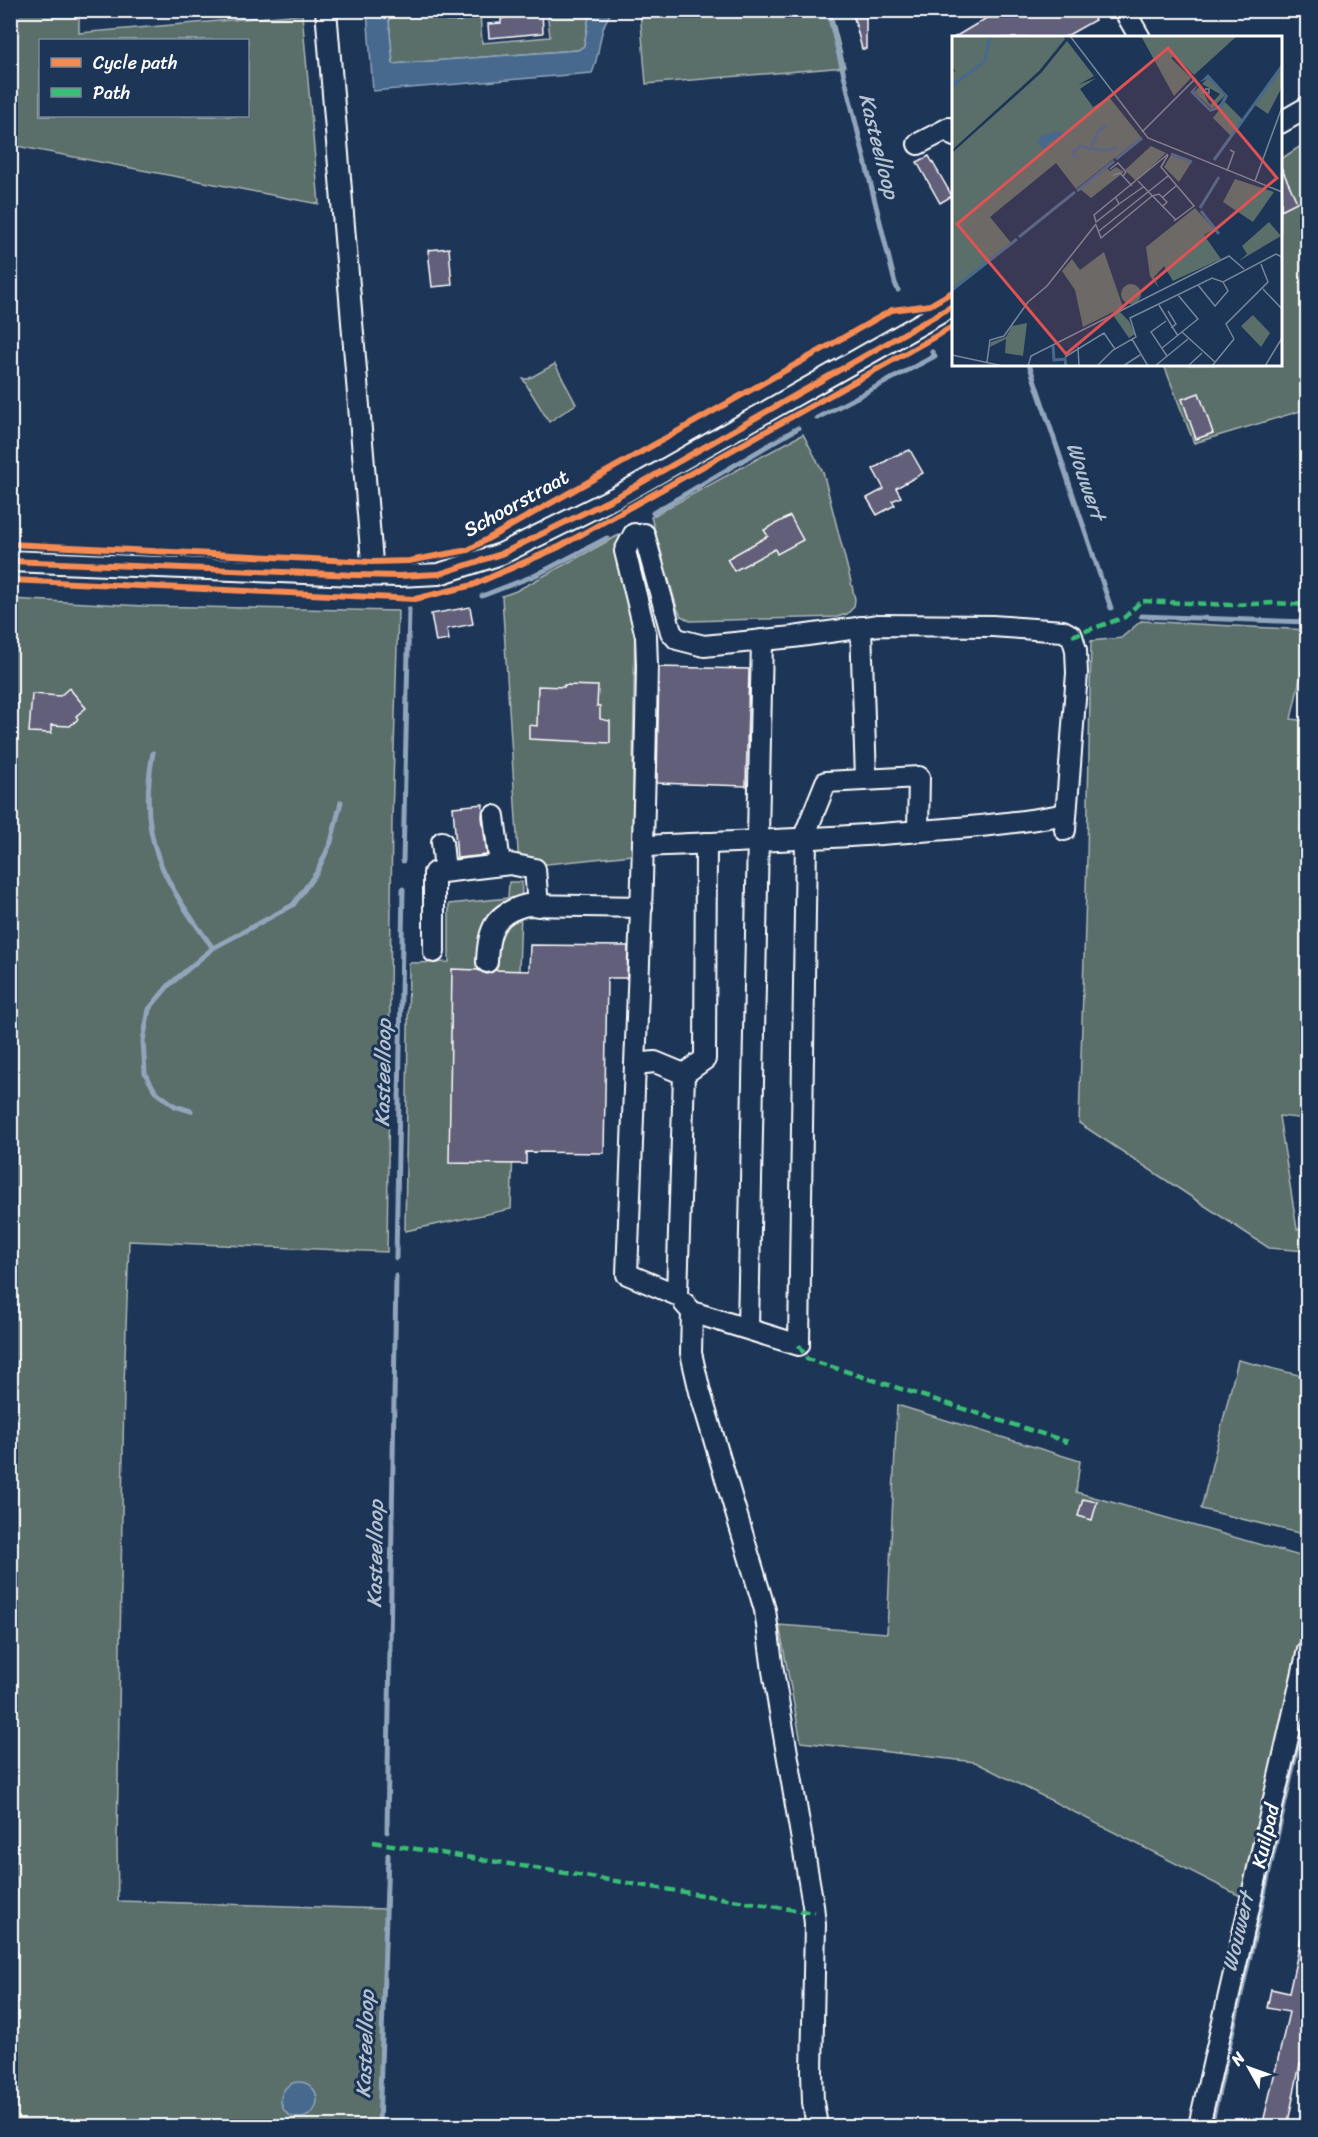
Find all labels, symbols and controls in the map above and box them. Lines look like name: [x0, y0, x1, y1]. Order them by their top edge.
inset map: [952, 36, 1282, 366]
legend: [39, 39, 249, 117]
text: Cycle path: [93, 47, 177, 79]
text: Path: [93, 77, 130, 109]
water label: Kasteelloop: [848, 89, 911, 205]
water label: Wouwert: [1055, 437, 1118, 528]
street label: Schoorstraat: [457, 460, 576, 547]
water label: Kasteelloop: [363, 1017, 403, 1127]
water label: Kasteelloop: [355, 1498, 395, 1608]
street label: Kuilpad: [1241, 1799, 1290, 1872]
water label: Wouwert: [1211, 1885, 1266, 1975]
water label: Kasteelloop: [344, 1988, 386, 2098]
north arrow: [1219, 2038, 1279, 2098]
text: N: [1223, 2044, 1253, 2073]

